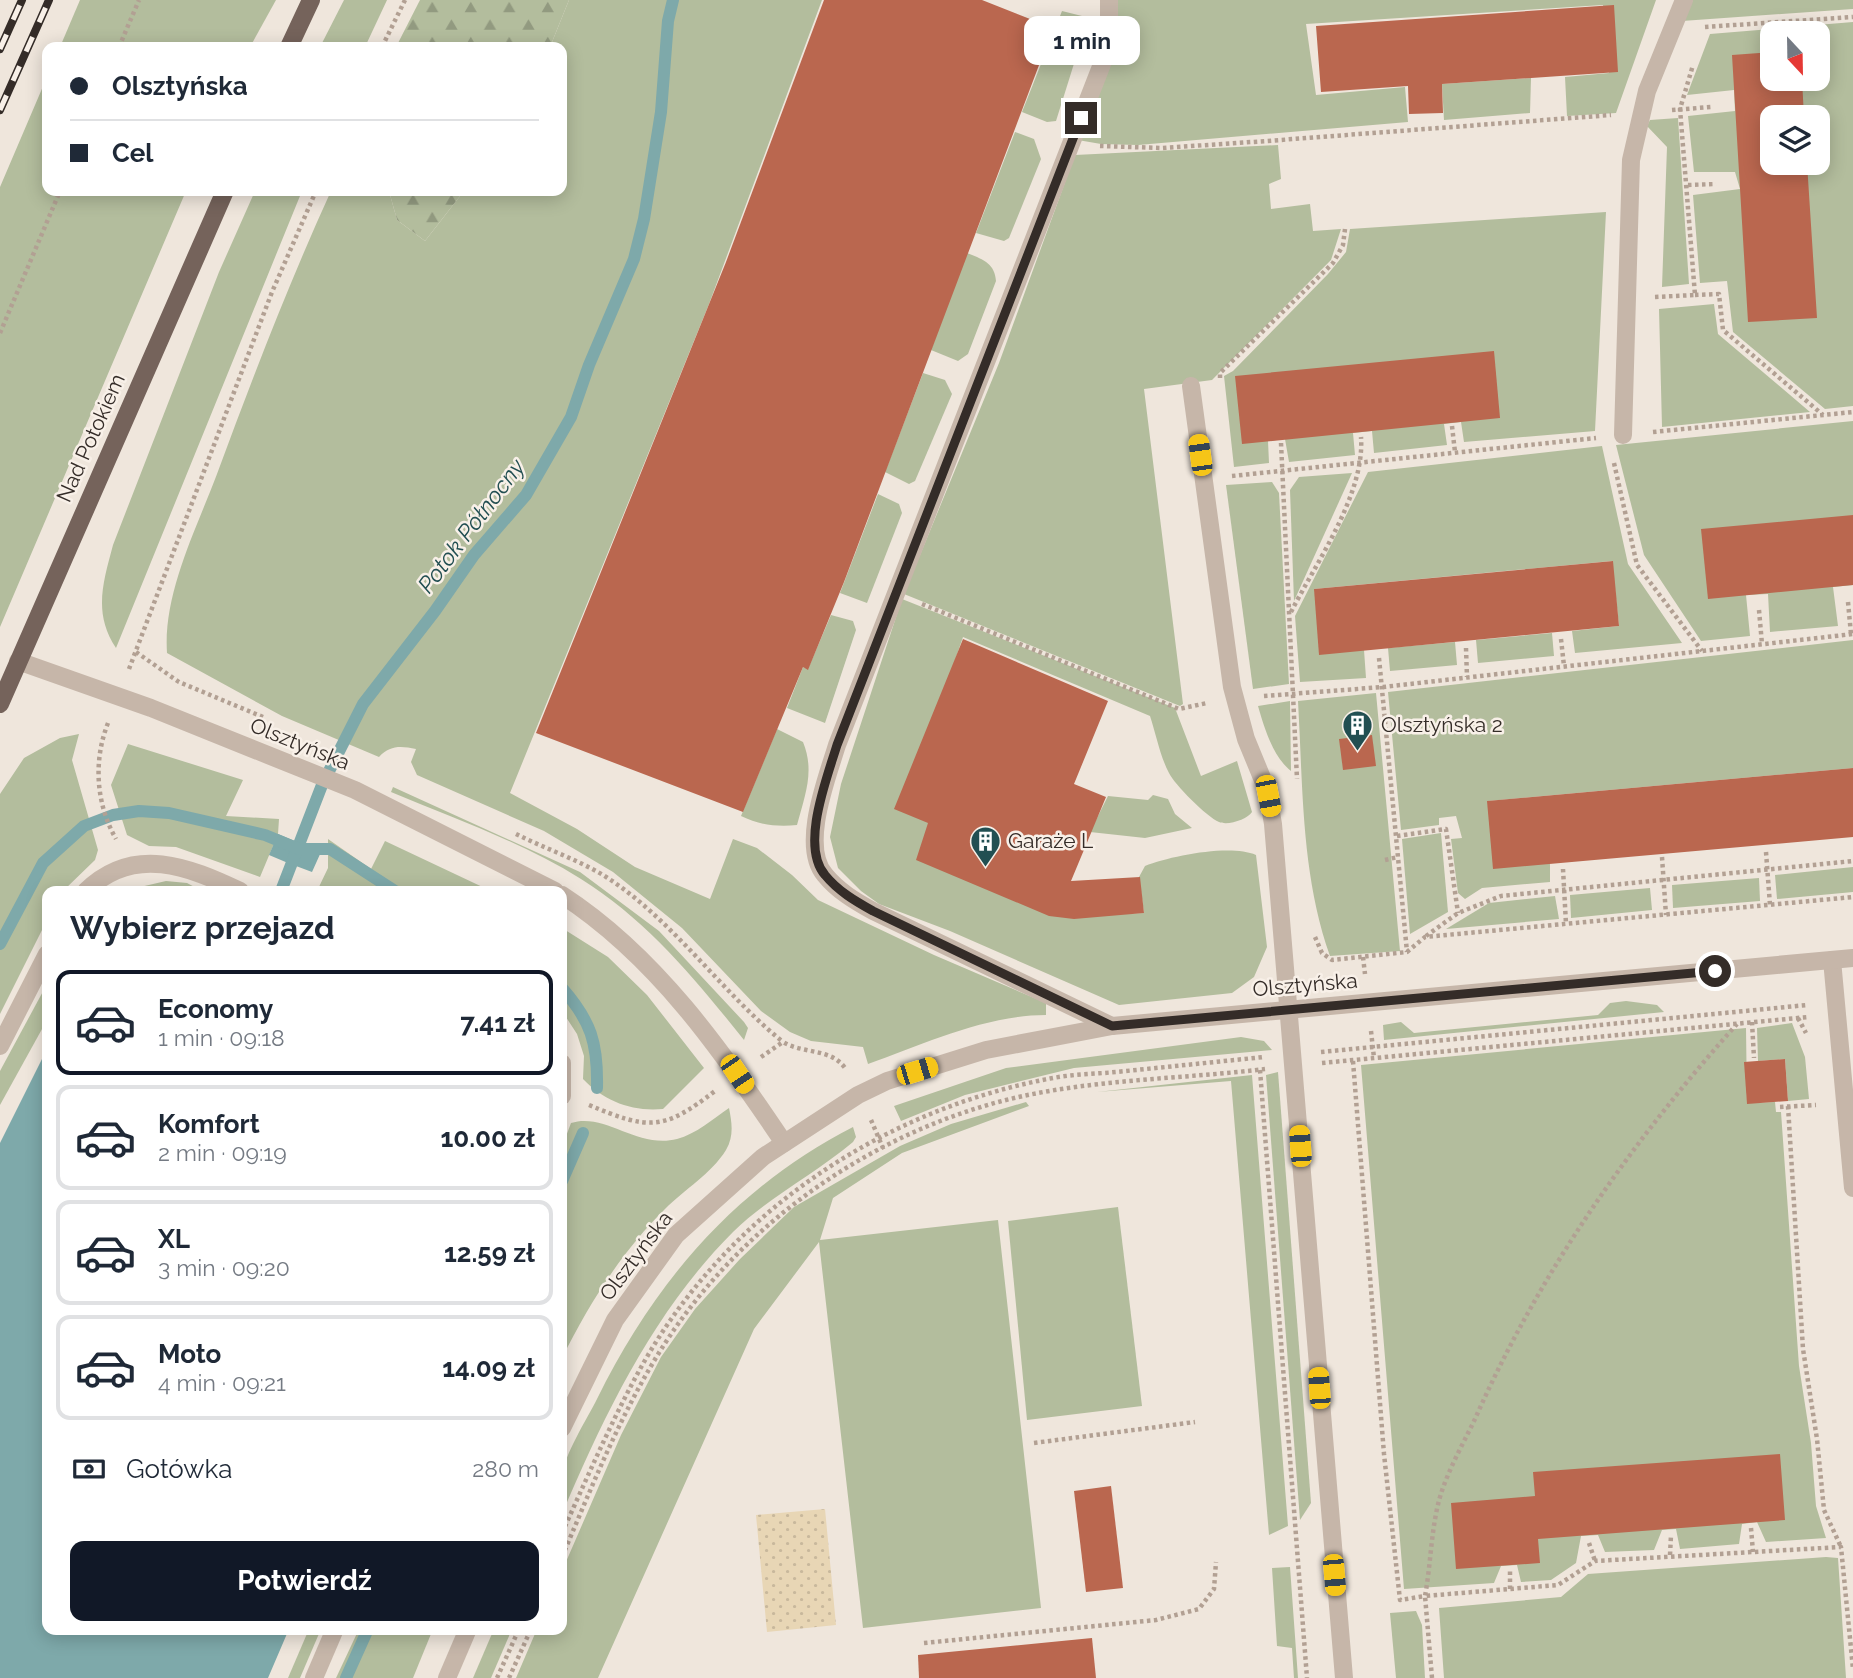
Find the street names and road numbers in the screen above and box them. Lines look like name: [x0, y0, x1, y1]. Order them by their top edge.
street label: Nad Potokiem: [51, 370, 130, 506]
street label: Olsztyńska: [247, 712, 354, 775]
street label: Olsztyńska: [1251, 967, 1358, 1002]
street label: Olsztyńska: [594, 1206, 677, 1305]

